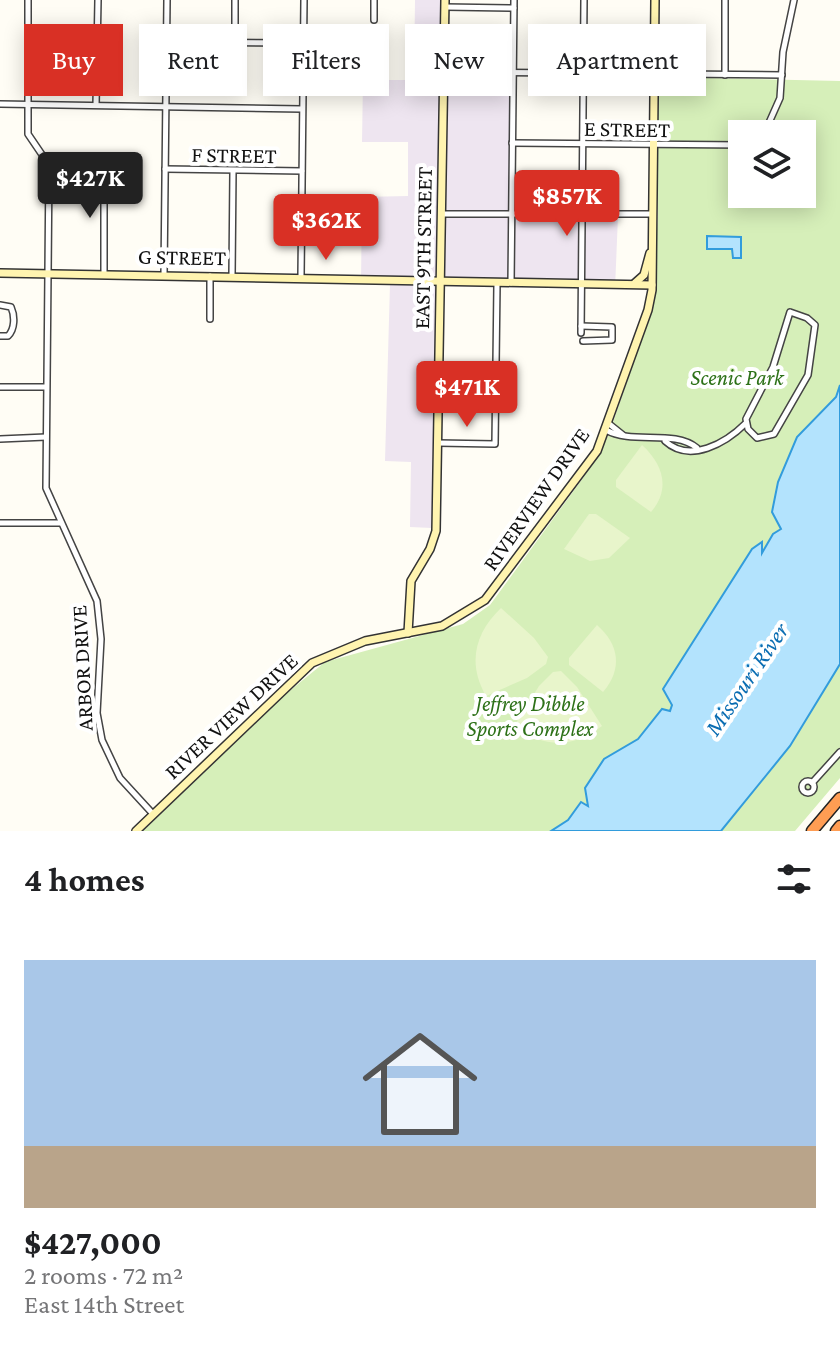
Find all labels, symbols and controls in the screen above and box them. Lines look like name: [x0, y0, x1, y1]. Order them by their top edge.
chip: Buy: [24, 24, 123, 96]
chip: Rent: [139, 24, 247, 96]
chip: Filters: [263, 24, 389, 96]
chip: New: [405, 24, 512, 96]
chip: Apartment: [528, 24, 706, 96]
street label: E STREET: [584, 116, 670, 142]
map controls: [728, 120, 816, 208]
button: layers: [728, 120, 816, 208]
street label: F STREET: [191, 142, 277, 168]
pin: $427K: [34, 152, 146, 220]
text: $427K: [56, 163, 124, 192]
street label: EAST 9TH STREET: [409, 167, 437, 329]
pin: $857K: [511, 170, 623, 238]
text: $857K: [532, 181, 602, 210]
pin: $362K: [270, 194, 382, 262]
text: $362K: [291, 205, 361, 234]
street label: G STREET: [138, 244, 226, 270]
pin: $471K: [411, 361, 523, 429]
park label: Scenic Park: [690, 365, 785, 390]
text: $471K: [434, 372, 500, 401]
street label: RIVERVIEW DRIVE: [477, 423, 595, 575]
street label: ARBOR DRIVE: [66, 604, 98, 731]
water label: Missouri River: [698, 617, 794, 741]
street label: RIVER VIEW DRIVE: [159, 648, 303, 784]
park label: Jeffrey Dibble Sports Complex: [466, 691, 594, 741]
icon: filters: [772, 857, 816, 901]
text: 4 homes: [24, 861, 145, 898]
icon: home: [348, 1012, 492, 1156]
text: $427,000: [24, 1224, 162, 1261]
text: 2 rooms · 72 m²: [24, 1261, 183, 1290]
text: East 14th Street: [24, 1290, 184, 1319]

